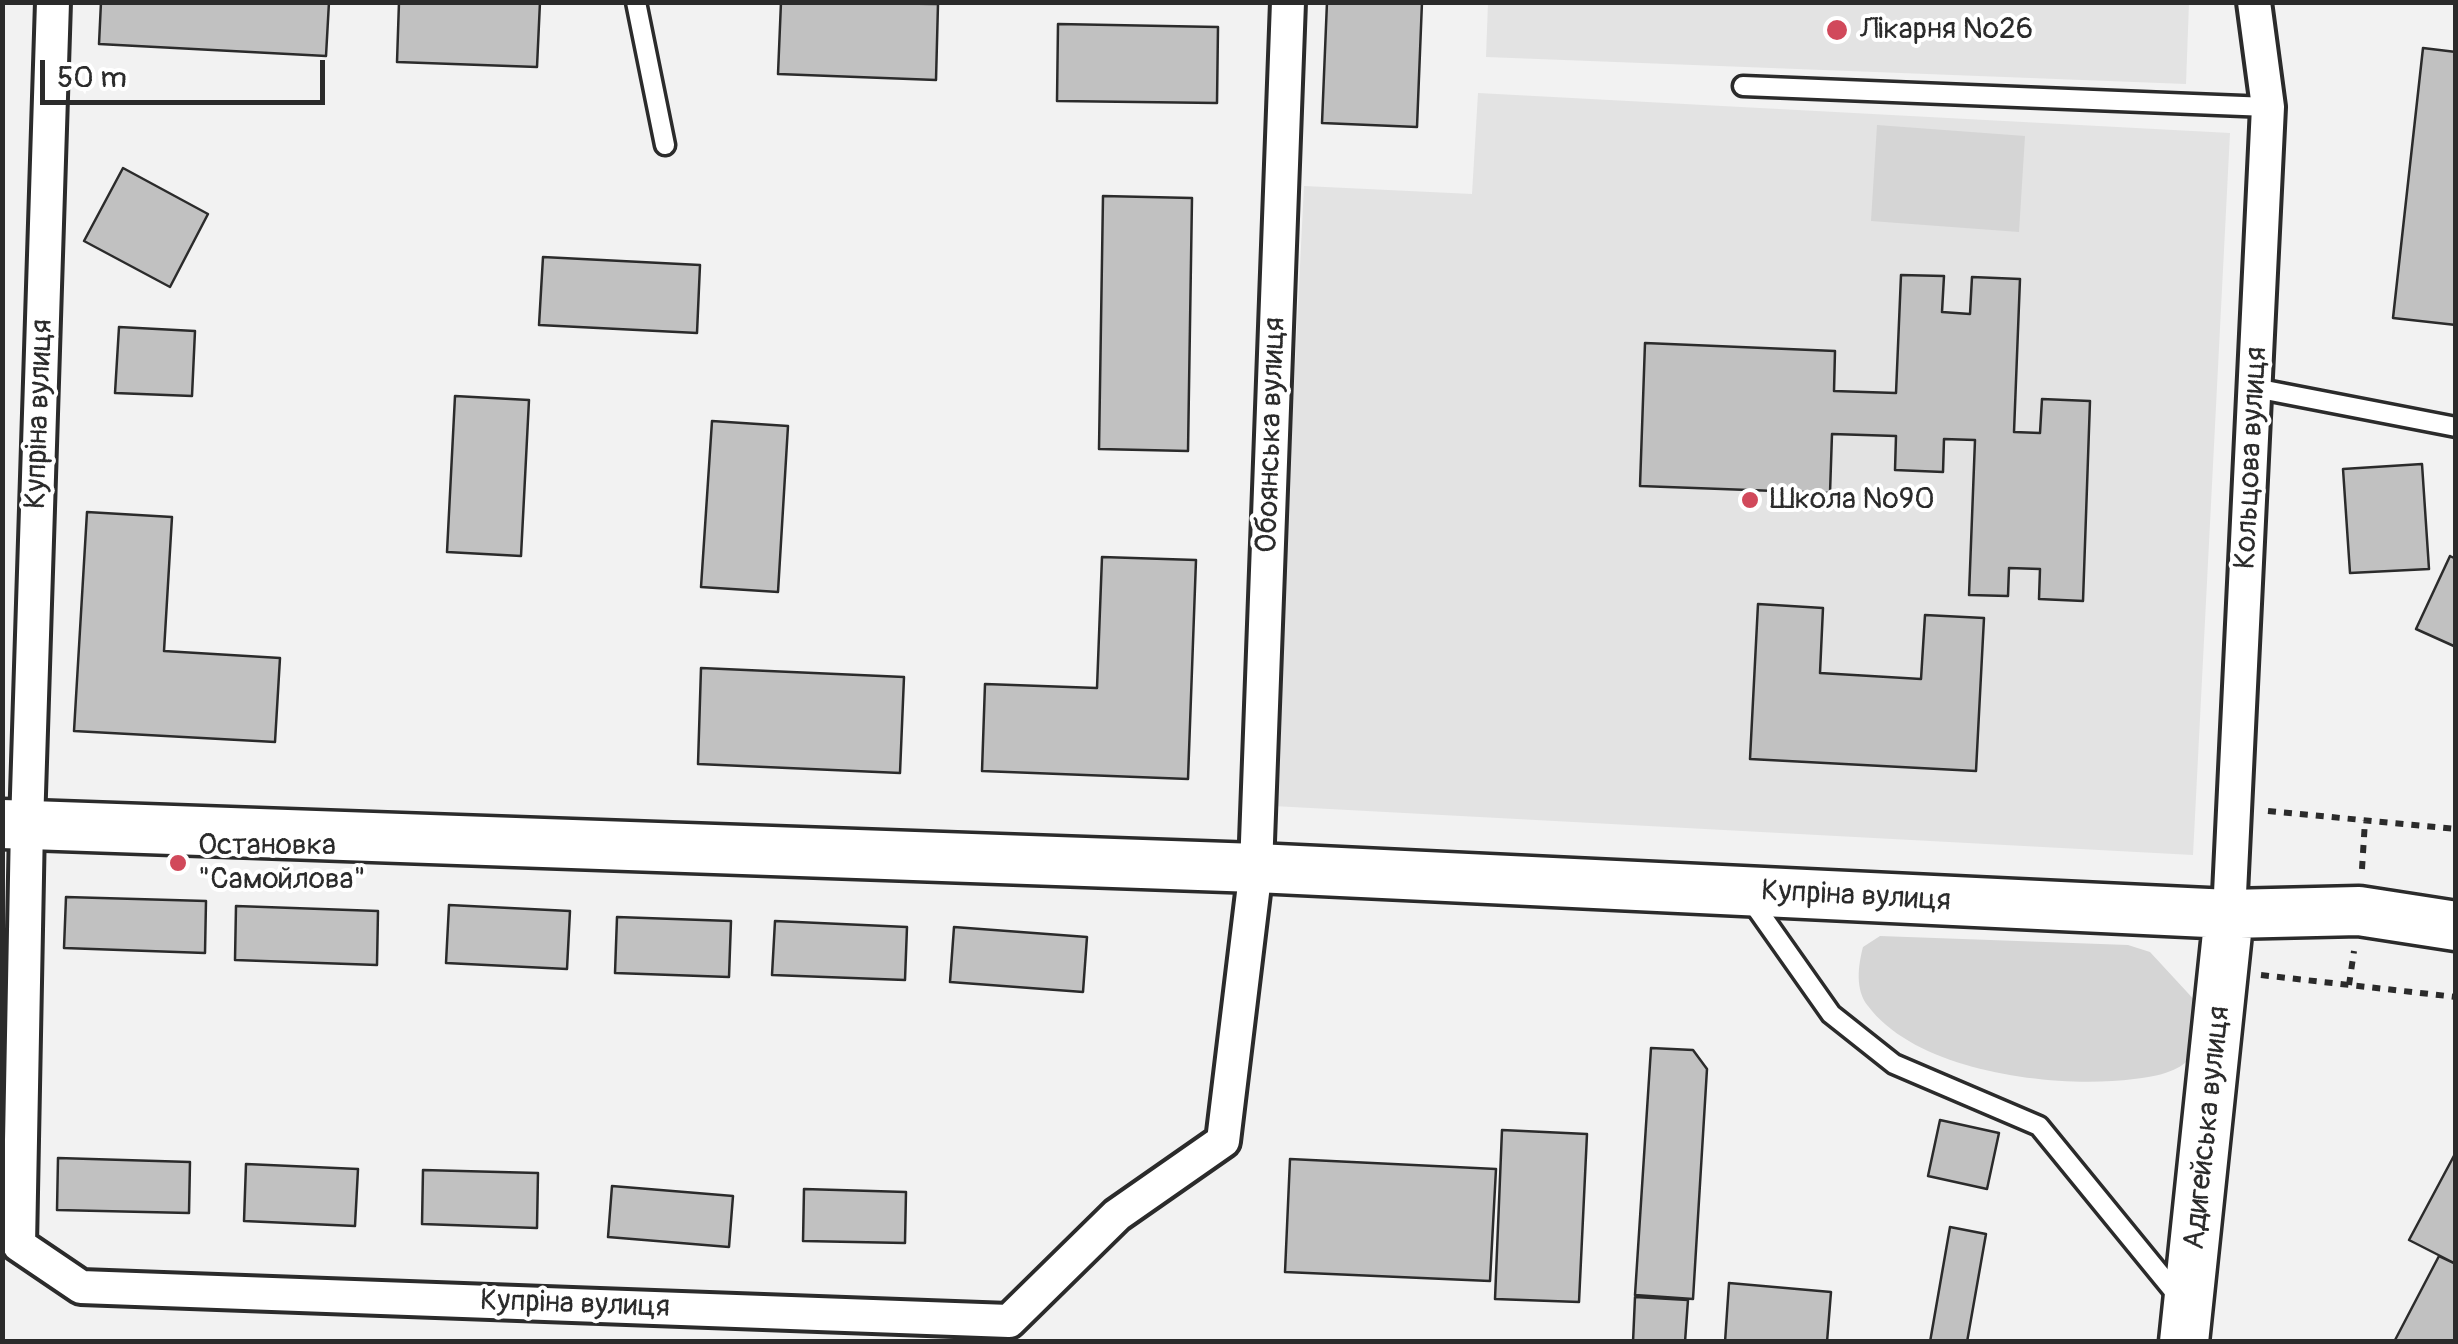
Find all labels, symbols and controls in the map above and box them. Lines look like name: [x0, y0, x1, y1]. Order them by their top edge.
place label: Лікарня №26: [1860, 12, 2033, 48]
marker: Лікарня №26: [1824, 17, 1850, 43]
scale bar: [45, 40, 330, 102]
text: 50 m: [57, 59, 127, 96]
street label: Обоянська вулиця: [1250, 316, 1294, 554]
street label: Купріна вулиця: [19, 318, 61, 510]
street label: Кольцова вулиця: [2228, 346, 2276, 570]
place label: Школа №90: [1770, 482, 1935, 518]
marker: Школа №90: [1739, 489, 1761, 511]
place label: Остановка "Самойлова": [198, 828, 366, 898]
marker: Остановка "Самойлова": [167, 852, 189, 874]
street label: Купріна вулиця: [1760, 874, 1952, 920]
street label: Адигейська вулиця: [2177, 1004, 2239, 1252]
street label: Купріна вулиця: [479, 1284, 671, 1326]

